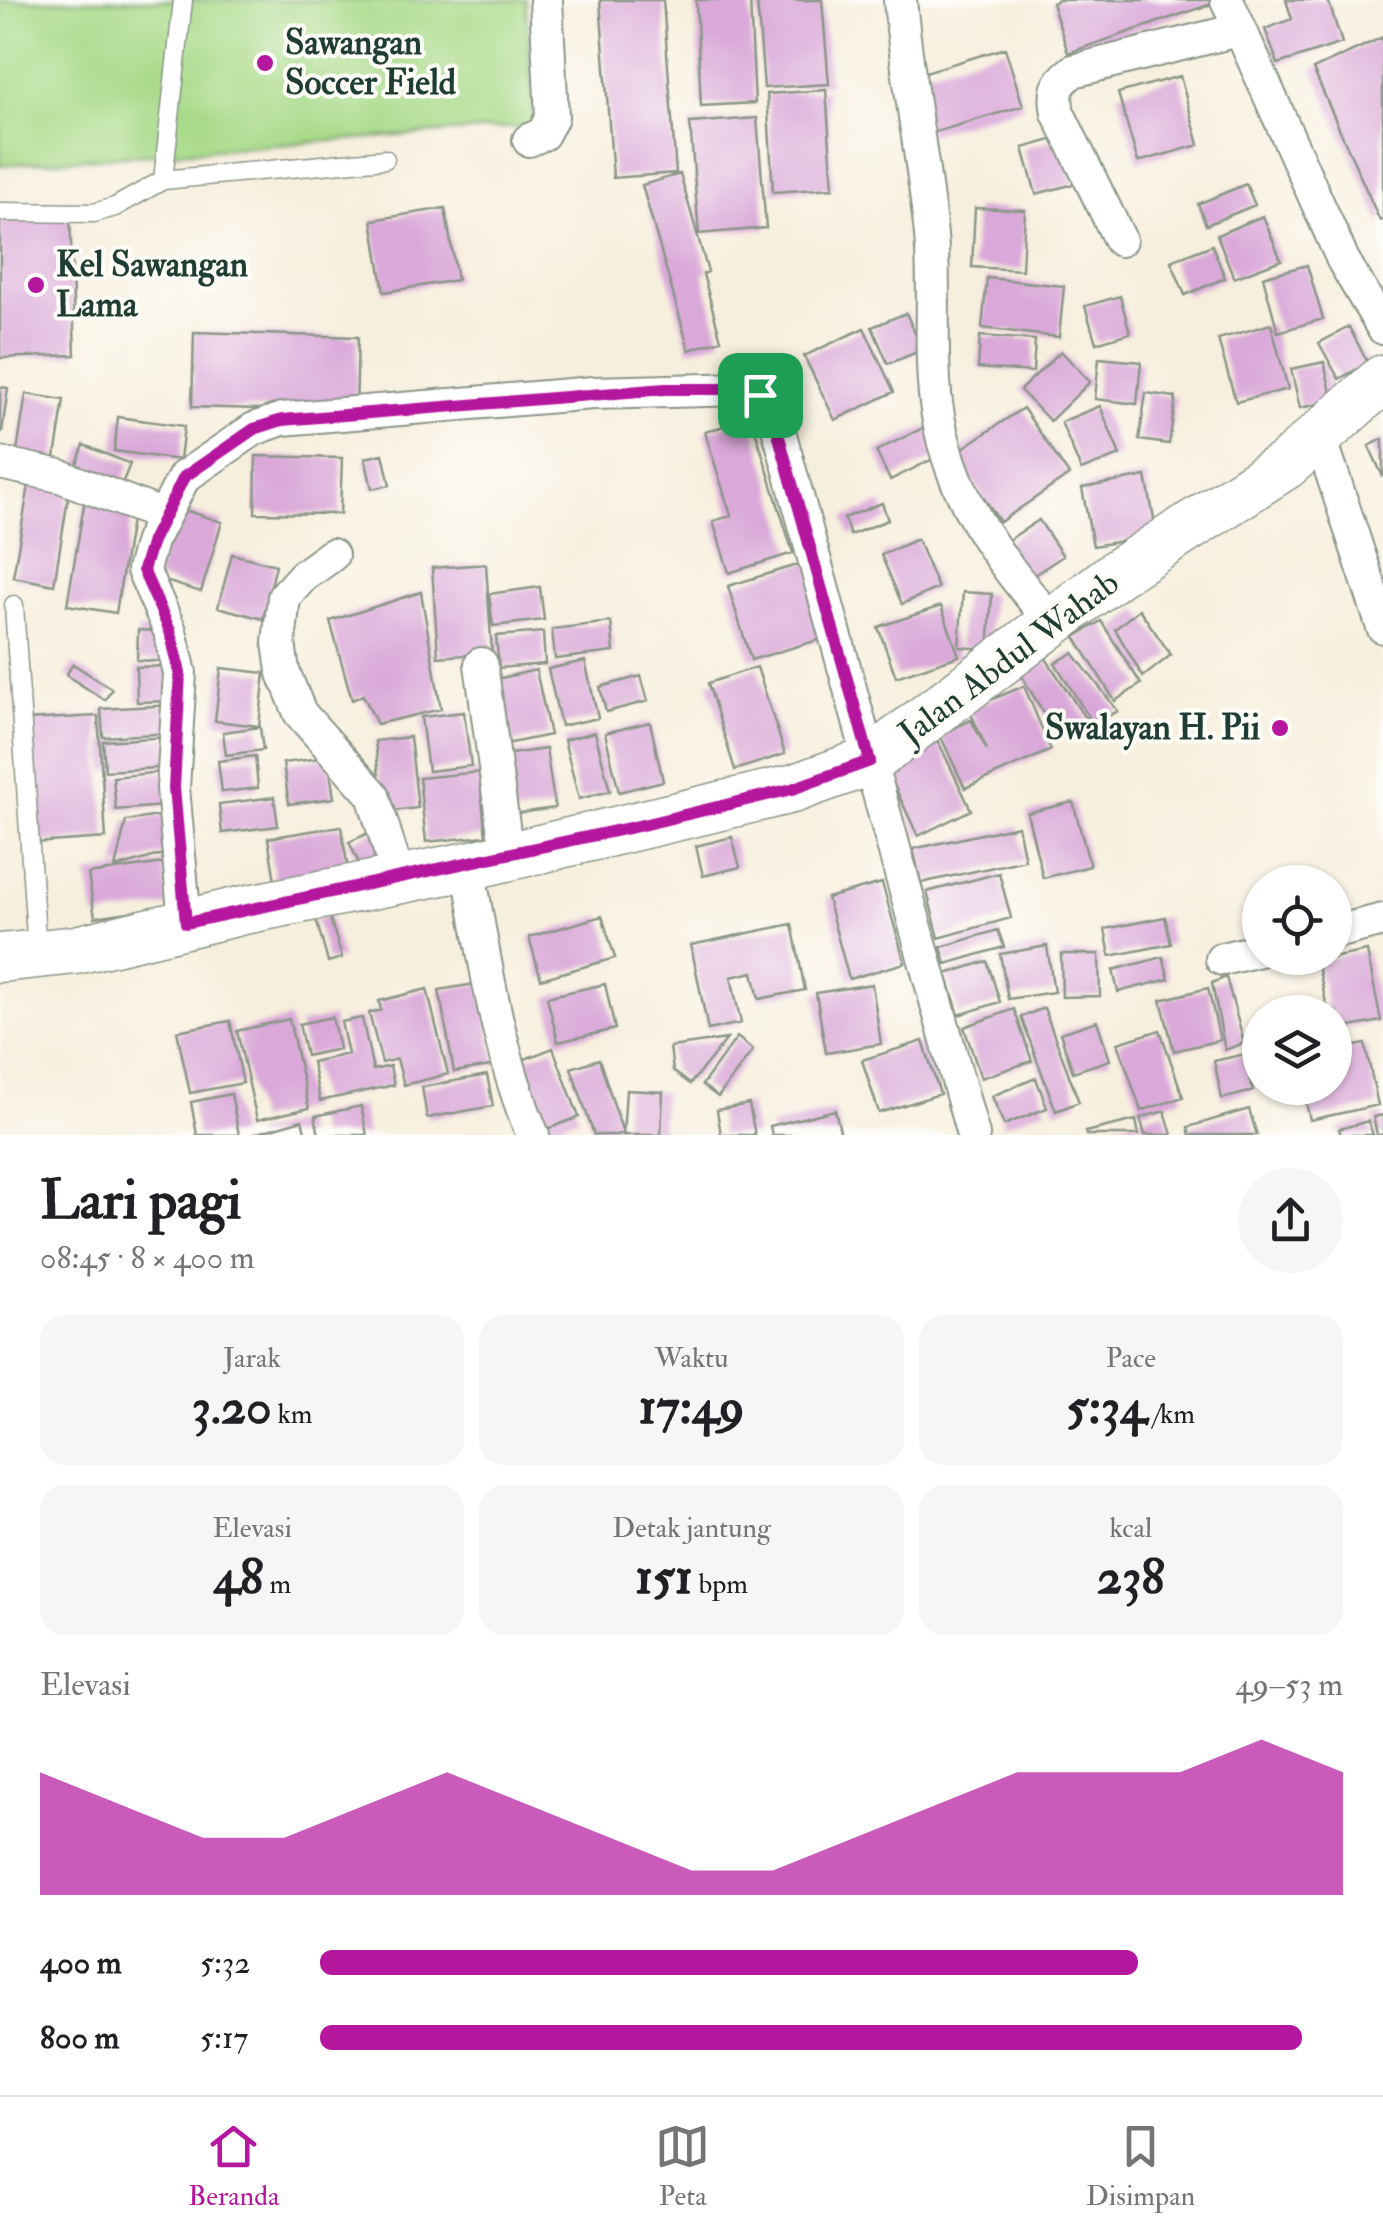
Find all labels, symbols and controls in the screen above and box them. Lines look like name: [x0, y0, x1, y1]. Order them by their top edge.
place label: Sawangan Soccer Field: [285, 21, 457, 105]
marker: Sawangan Soccer Field: [254, 52, 276, 74]
place label: Kel Sawangan Lama: [56, 243, 248, 327]
marker: Kel Sawangan Lama: [25, 274, 47, 296]
pin: [718, 353, 803, 438]
icon: arrive: [733, 368, 788, 423]
street label: Jalan Abdul Wahab: [889, 561, 1128, 756]
place label: Swalayan H. Pii: [1045, 706, 1261, 751]
marker: Swalayan H. Pii: [1269, 717, 1291, 739]
map controls: [1242, 865, 1352, 1105]
button: locate: [1242, 865, 1352, 975]
button: layers: [1242, 995, 1352, 1105]
text: Lari pagi: [40, 1166, 241, 1235]
button: share: [1238, 1168, 1343, 1273]
text: 08:45 · 8 × 400 m: [40, 1238, 255, 1278]
text: Jarak: [223, 1341, 281, 1376]
text: Waktu: [654, 1341, 729, 1376]
text: Pace: [1106, 1341, 1156, 1376]
text: 3.20: [192, 1376, 272, 1439]
text: 17:49: [639, 1376, 744, 1439]
text: 5:34: [1067, 1376, 1147, 1439]
text: km: [272, 1397, 313, 1432]
text: /km: [1147, 1397, 1195, 1432]
text: Elevasi: [212, 1511, 292, 1546]
text: Detak jantung: [612, 1511, 771, 1546]
text: kcal: [1109, 1511, 1152, 1546]
text: 48: [213, 1546, 264, 1609]
text: 151: [635, 1546, 693, 1609]
text: 238: [1097, 1546, 1165, 1609]
text: m: [264, 1567, 291, 1602]
text: bpm: [693, 1567, 748, 1602]
text: Elevasi: [40, 1665, 131, 1705]
text: 49–53 m: [1235, 1665, 1343, 1705]
text: 400 m: [40, 1943, 122, 1983]
text: 5:32: [200, 1943, 250, 1983]
text: 800 m: [40, 2018, 119, 2058]
text: 5:17: [200, 2018, 248, 2058]
tab: Beranda: [188, 2119, 280, 2214]
tab: Peta: [655, 2119, 710, 2214]
tab: Disimpan: [1086, 2119, 1195, 2214]

